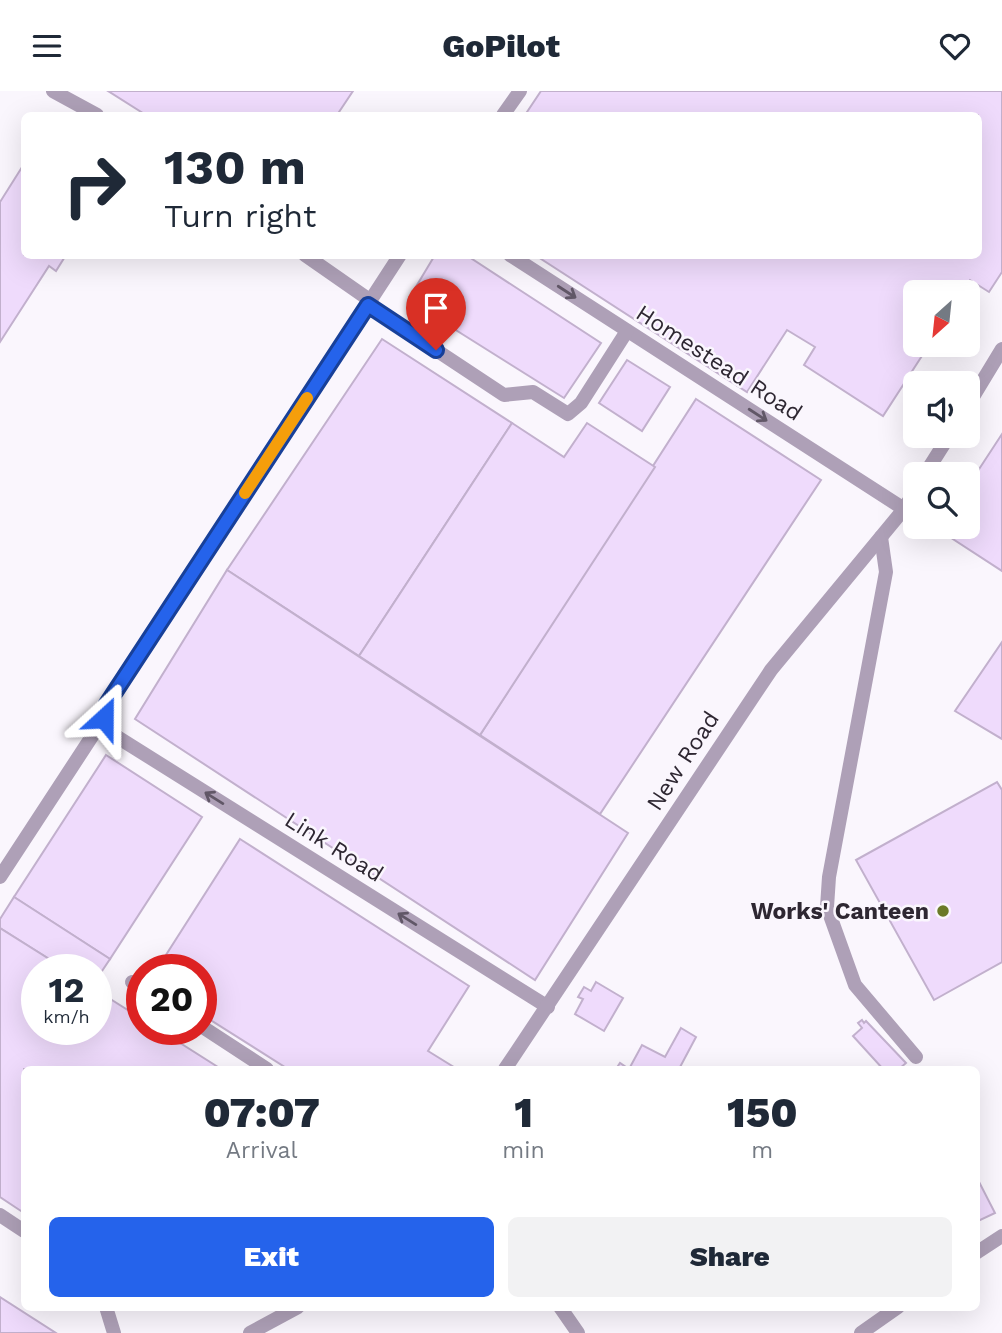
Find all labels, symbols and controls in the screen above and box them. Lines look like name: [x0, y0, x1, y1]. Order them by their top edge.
icon: menu: [28, 27, 66, 65]
text: GoPilot: [442, 27, 560, 65]
icon: heart: [936, 27, 974, 65]
text: 130 m: [164, 138, 306, 196]
icon: right: [49, 140, 140, 231]
text: Turn right: [164, 197, 316, 235]
pin: [406, 278, 466, 350]
north arrow: [903, 280, 980, 357]
map controls: [903, 280, 980, 539]
one-way arrow: [557, 285, 576, 300]
icon: arrive: [417, 289, 455, 327]
street label: Homestead Road: [631, 299, 807, 427]
button: sound: [903, 371, 980, 448]
one-way arrow: [748, 409, 768, 423]
button: search: [903, 462, 980, 539]
position arrow: [67, 681, 141, 755]
street label: New Road: [641, 707, 725, 815]
one-way arrow: [205, 791, 225, 805]
street label: Link Road: [280, 806, 388, 888]
place label: Works' Canteen: [751, 898, 929, 925]
marker: Works' Canteen: [935, 903, 951, 919]
one-way arrow: [398, 912, 417, 927]
speed limit sign: 20: [126, 954, 217, 1045]
text: 12: [49, 969, 84, 1011]
text: km/h: [43, 1006, 90, 1027]
text: 07:07: [203, 1088, 320, 1137]
text: 1: [514, 1088, 533, 1137]
text: 150: [727, 1088, 798, 1137]
text: Arrival: [226, 1137, 298, 1164]
text: min: [502, 1137, 545, 1164]
text: m: [751, 1137, 773, 1164]
button: Exit: [49, 1217, 494, 1297]
button: Share: [508, 1217, 952, 1297]

